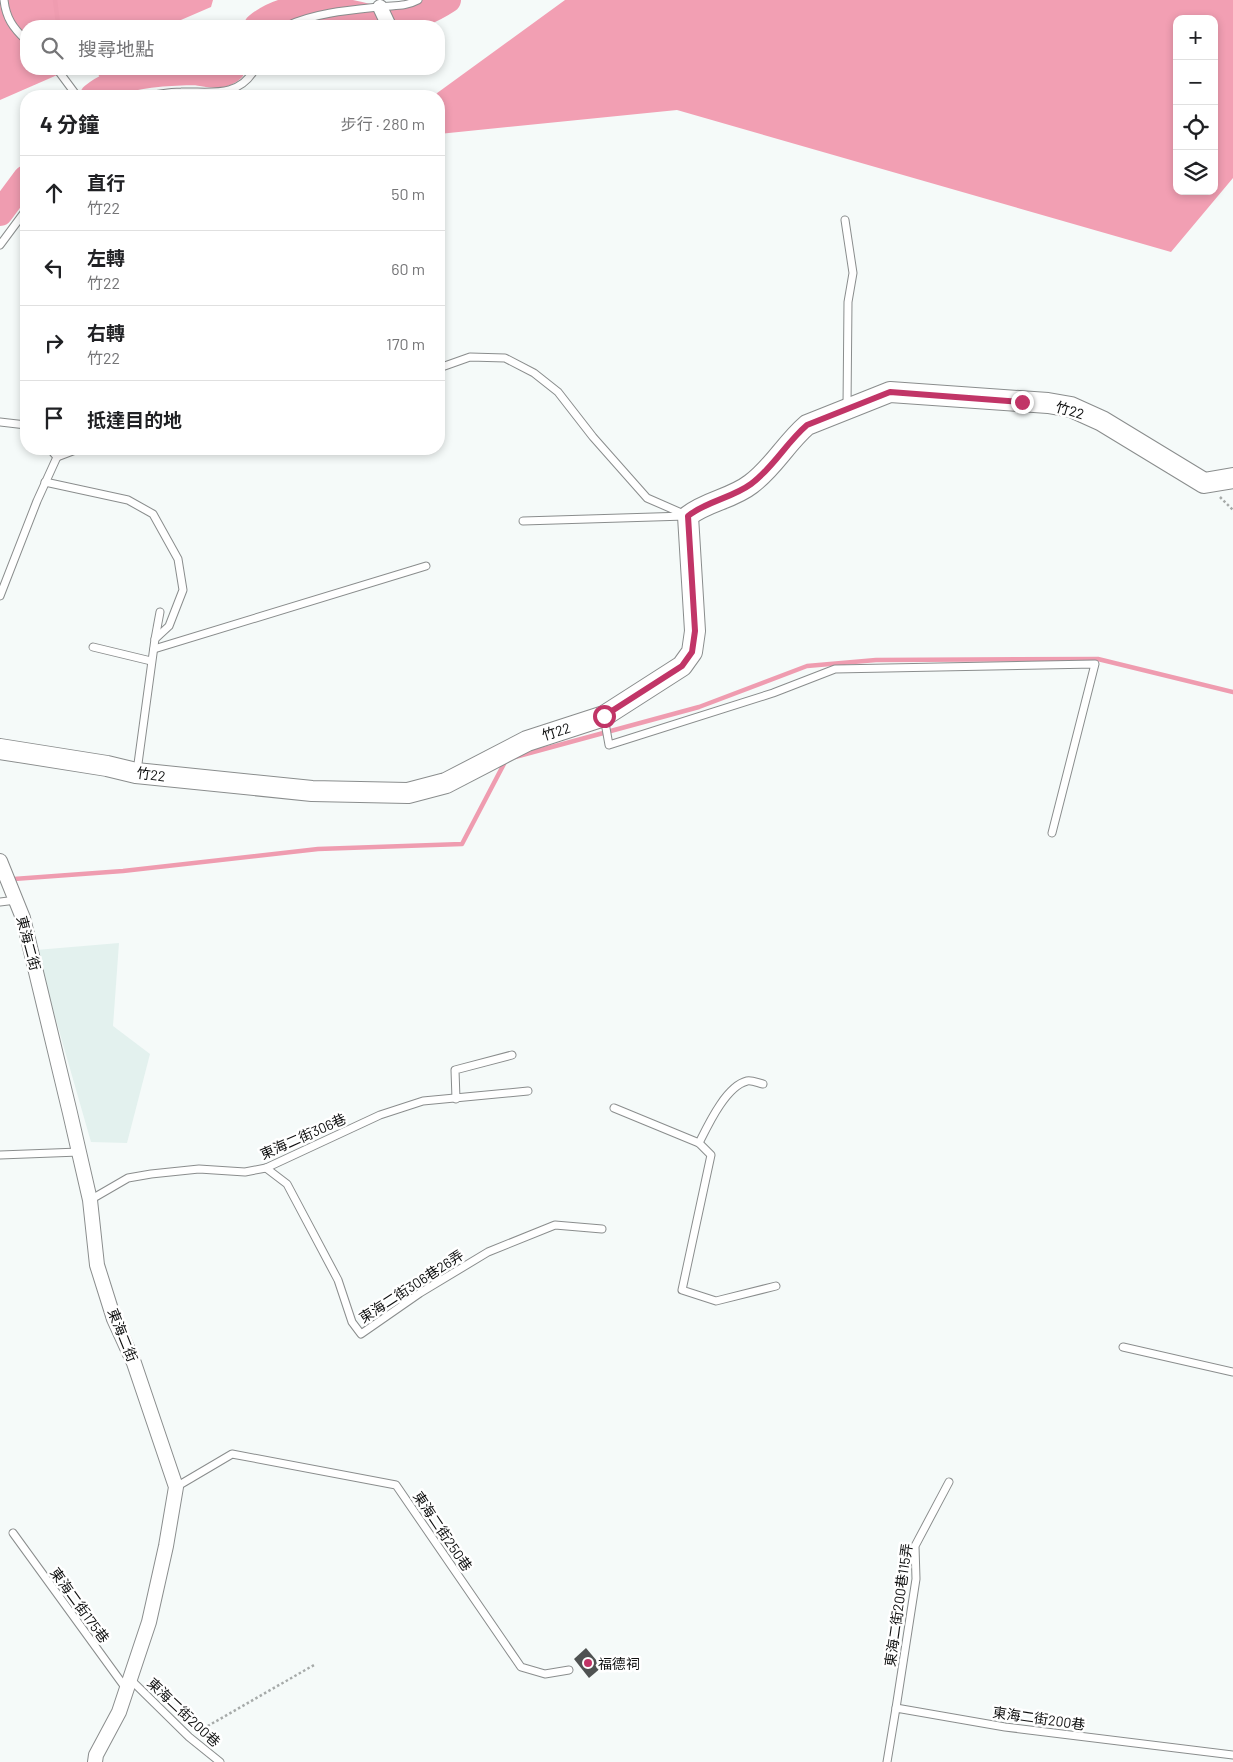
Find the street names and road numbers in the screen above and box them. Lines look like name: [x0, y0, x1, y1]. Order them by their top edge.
street label: 竹22: [1054, 398, 1086, 422]
street label: 竹22: [540, 719, 572, 743]
street label: 竹22: [135, 764, 167, 784]
street label: 東海二街: [14, 914, 44, 972]
street label: 東海二街306巷: [257, 1109, 349, 1163]
street label: 東海二街306巷26弄: [356, 1246, 466, 1326]
street label: 東海二街: [105, 1306, 141, 1364]
street label: 東海二街250巷: [410, 1488, 476, 1574]
street label: 東海二街200巷115弄: [881, 1542, 915, 1668]
street label: 東海二街175巷: [47, 1564, 113, 1646]
street label: 東海二街200巷: [144, 1674, 224, 1750]
street label: 東海二街200巷: [992, 1703, 1086, 1733]

